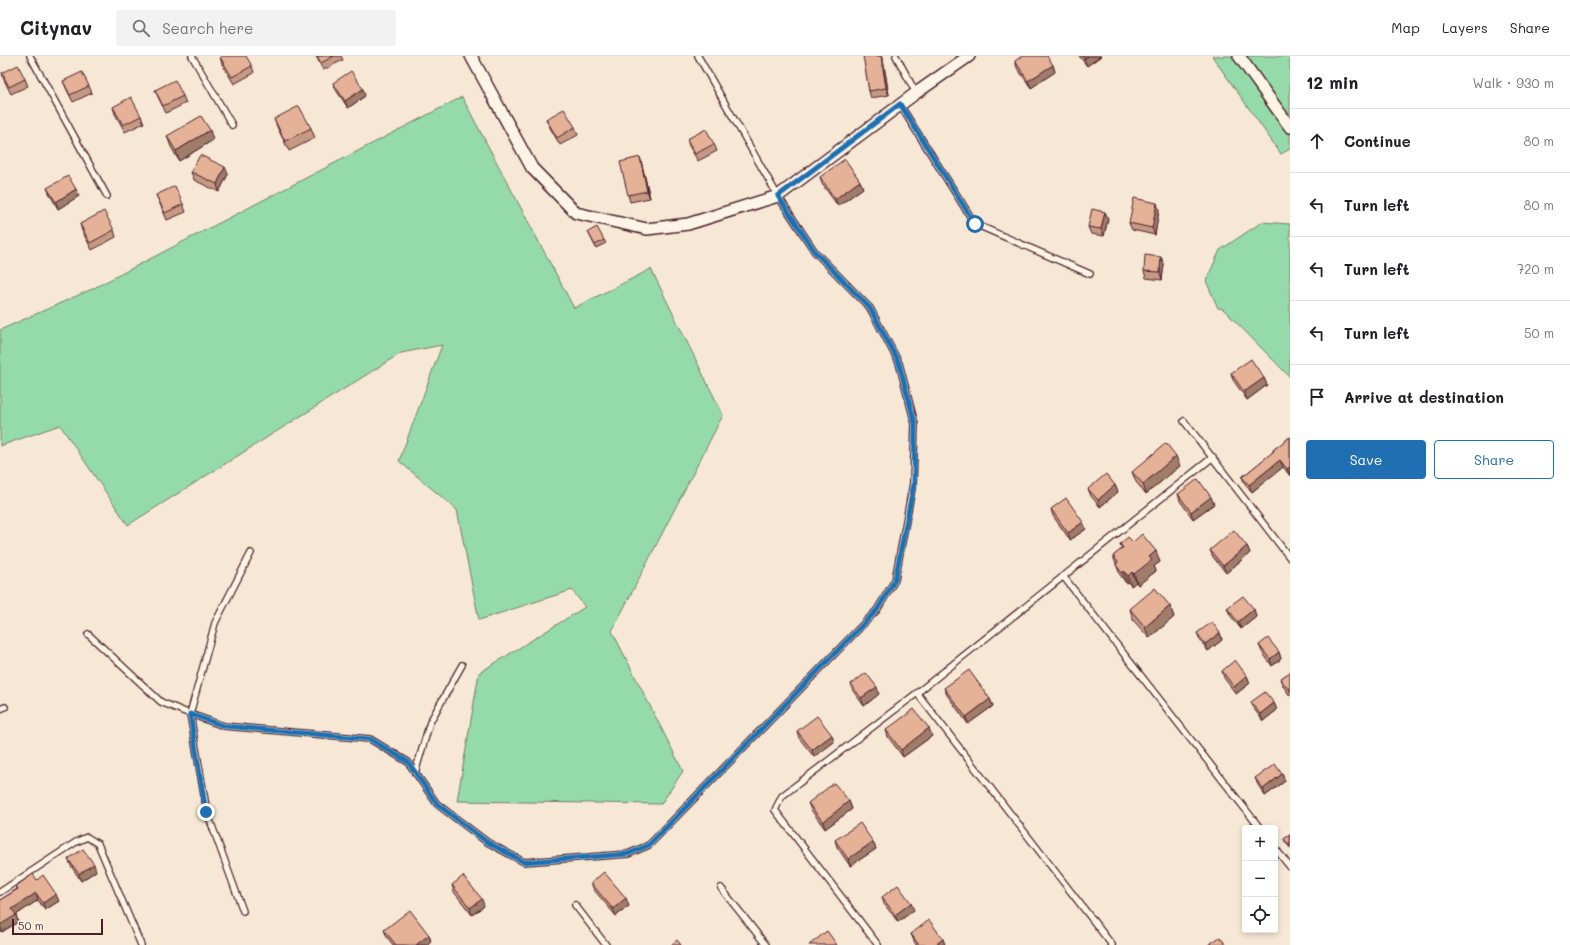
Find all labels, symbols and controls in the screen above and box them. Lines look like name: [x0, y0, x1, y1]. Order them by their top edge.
search box: [116, 10, 396, 46]
text: Citynav: [20, 15, 92, 40]
icon: search: [130, 17, 152, 39]
text: Search here: [162, 18, 253, 38]
text: Map: [1391, 18, 1420, 37]
text: Layers: [1442, 18, 1488, 37]
text: Share: [1510, 18, 1550, 37]
text: 12 min: [1306, 71, 1358, 93]
text: Walk · 930 m: [1472, 74, 1554, 91]
icon: ahead: [1306, 130, 1328, 152]
text: Continue: [1344, 131, 1411, 151]
text: 80 m: [1524, 132, 1554, 149]
icon: left: [1306, 194, 1328, 216]
text: Turn left: [1344, 195, 1409, 215]
text: 80 m: [1524, 196, 1554, 213]
route start: [966, 215, 984, 233]
icon: left: [1306, 258, 1328, 280]
text: Turn left: [1344, 259, 1409, 279]
text: 720 m: [1517, 260, 1554, 277]
icon: left: [1306, 322, 1328, 344]
text: Turn left: [1344, 323, 1409, 343]
text: 50 m: [1524, 324, 1554, 341]
icon: arrive: [1306, 386, 1328, 408]
text: Arrive at destination: [1344, 387, 1504, 407]
button: Save: [1306, 440, 1426, 479]
button: Share: [1434, 440, 1554, 479]
route end: [197, 803, 215, 821]
map controls: [1242, 825, 1278, 933]
button: +: [1242, 825, 1278, 861]
button: −: [1242, 861, 1278, 897]
button: locate: [1242, 897, 1278, 933]
scale bar: [12, 917, 103, 936]
text: 50 m: [18, 918, 44, 933]

